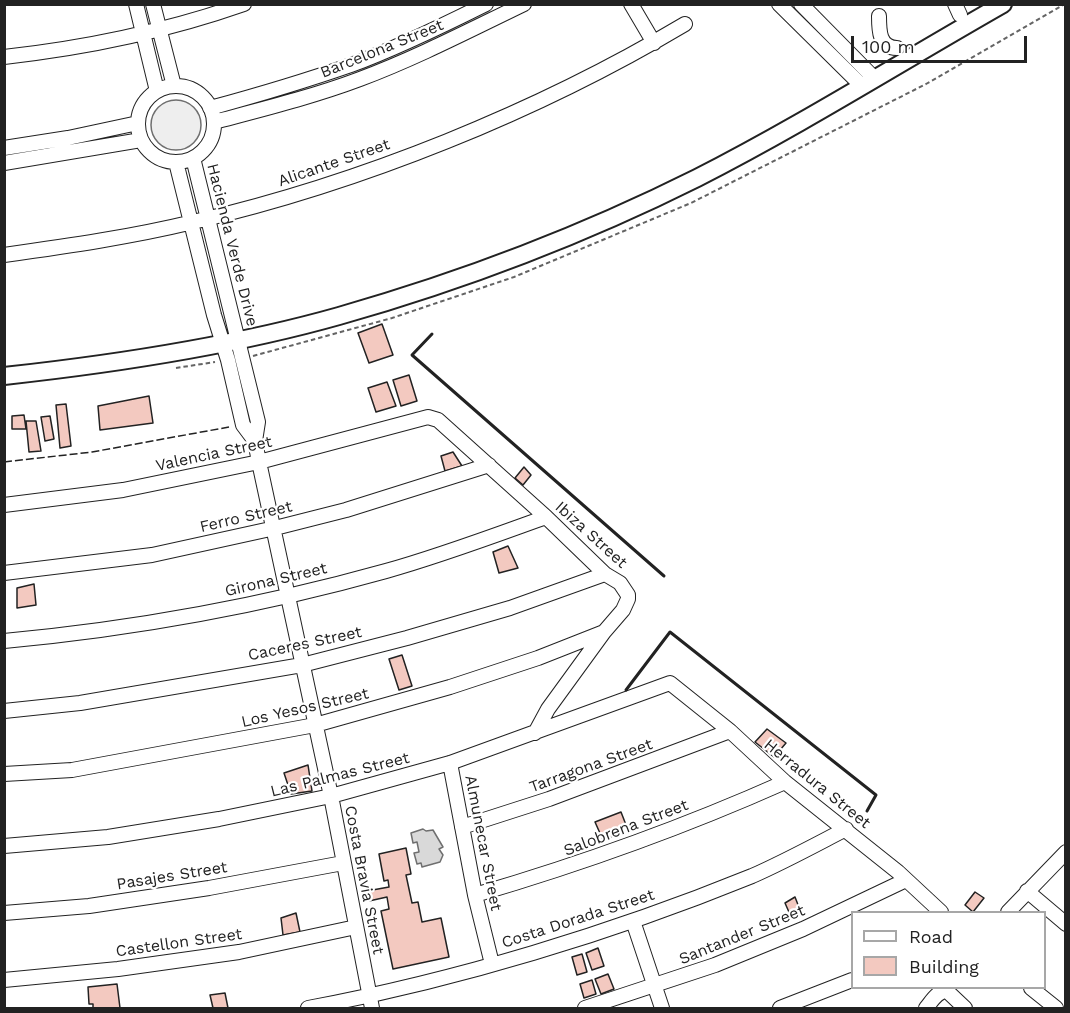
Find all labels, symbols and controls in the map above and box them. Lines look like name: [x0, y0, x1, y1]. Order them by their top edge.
street label: Barcelona Street: [318, 16, 446, 82]
scale bar: [854, 24, 1030, 62]
text: 100 m: [862, 36, 915, 57]
street label: Alicante Street: [276, 135, 392, 191]
street label: Hacienda Verde Drive: [202, 162, 262, 328]
street label: Valencia Street: [154, 432, 274, 476]
street label: Ferro Street: [198, 497, 294, 537]
street label: Ibiza Street: [551, 498, 631, 572]
street label: Girona Street: [223, 559, 329, 601]
street label: Caceres Street: [246, 623, 364, 665]
street label: Los Yesos Street: [239, 684, 371, 732]
street label: Tarragona Street: [527, 735, 655, 797]
street label: Herradura Street: [760, 735, 874, 833]
street label: Las Palmas Street: [269, 748, 411, 802]
street label: Almunecar Street: [460, 773, 506, 913]
street label: Salobrena Street: [561, 795, 691, 861]
street label: Costa Bravia Street: [340, 804, 388, 956]
street label: Pasajes Street: [115, 858, 229, 894]
street label: Costa Dorada Street: [499, 885, 657, 953]
street label: Santander Street: [676, 901, 808, 969]
legend: [851, 911, 1046, 989]
street label: Castellon Street: [115, 925, 243, 961]
text: Road: [909, 926, 953, 947]
text: Building: [909, 956, 979, 977]

